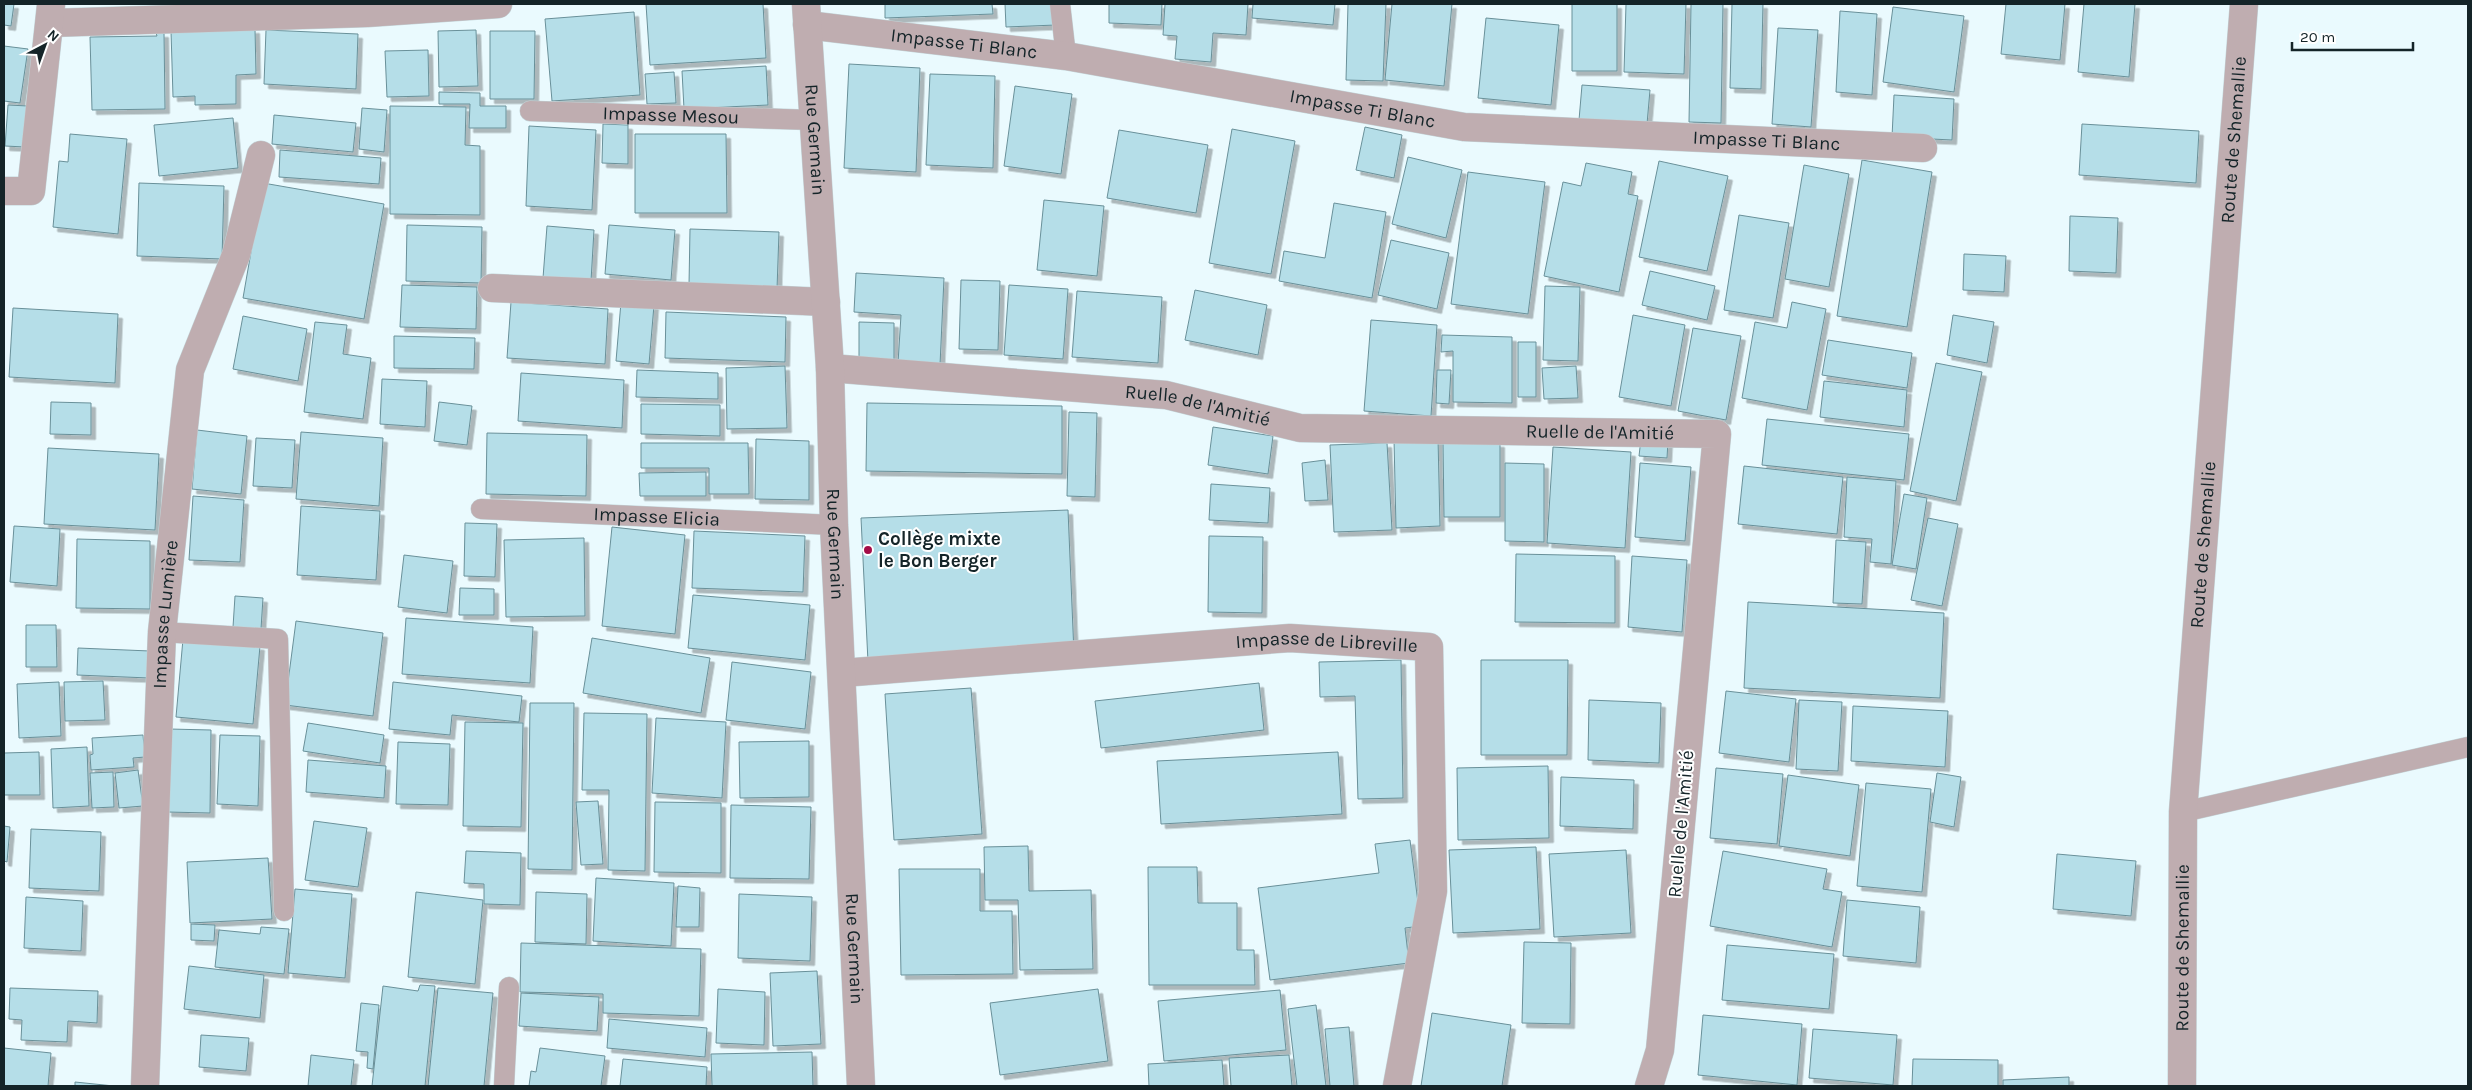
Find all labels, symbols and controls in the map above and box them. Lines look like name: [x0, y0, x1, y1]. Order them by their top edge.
north arrow: [20, 20, 70, 70]
scale bar: [2292, 20, 2413, 52]
street label: Impasse Ti Blanc: [889, 24, 1038, 63]
text: N: [44, 26, 63, 45]
text: 20 m: [2300, 28, 2335, 46]
street label: Route de Shemallie: [2216, 56, 2251, 224]
street label: Rue Germain: [800, 83, 830, 196]
street label: Impasse Ti Blanc: [1288, 85, 1437, 133]
street label: Impasse Mesou: [602, 102, 740, 129]
street label: Impasse Ti Blanc: [1692, 126, 1841, 155]
street label: Ruelle de l'Amitié: [1124, 381, 1273, 431]
street label: Ruelle de l'Amitié: [1526, 420, 1674, 444]
street label: Route de Shemallie: [2186, 460, 2220, 629]
street label: Rue Germain: [822, 488, 849, 600]
street label: Impasse Elicia: [593, 503, 721, 531]
place label: Collège mixte le Bon Berger: [878, 528, 1001, 572]
street label: Impasse Lumière: [149, 539, 183, 689]
marker: Collège mixte le Bon Berger: [862, 544, 874, 556]
street label: Impasse de Libreville: [1235, 627, 1418, 657]
street label: Ruelle de l'Amitié: [1664, 749, 1698, 899]
street label: Route de Shemallie: [2171, 864, 2194, 1032]
street label: Rue Germain: [841, 892, 868, 1005]

